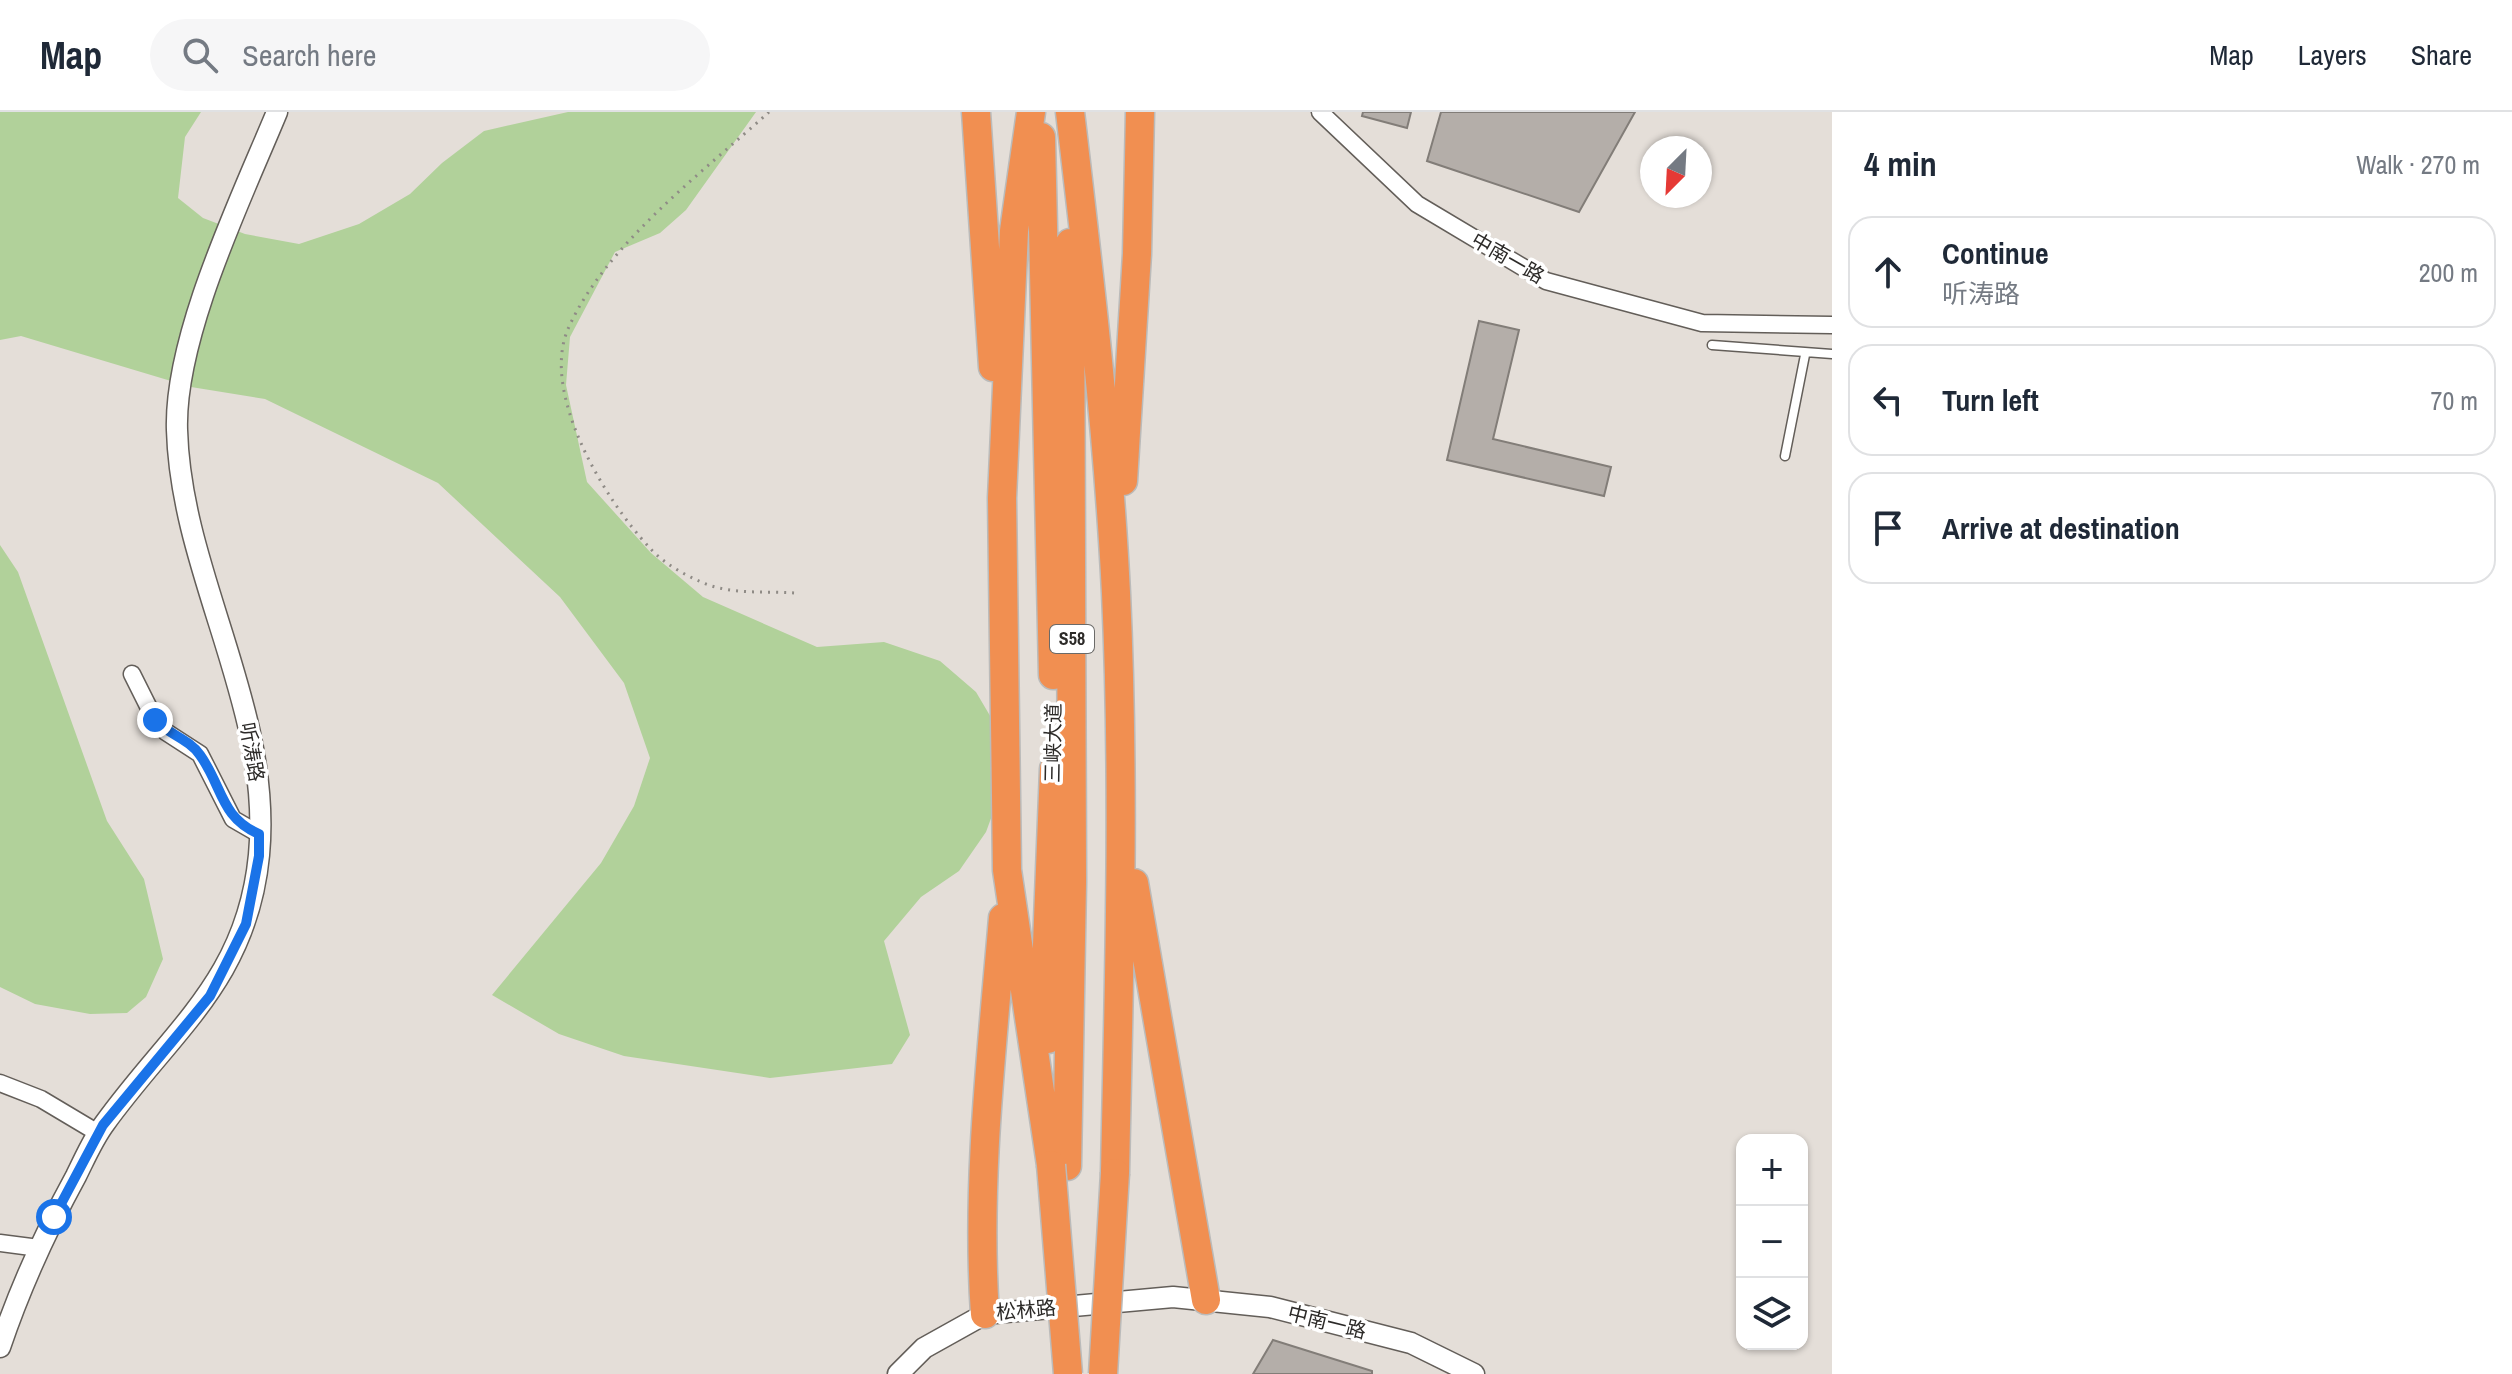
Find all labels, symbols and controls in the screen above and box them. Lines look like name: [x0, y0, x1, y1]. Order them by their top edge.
search box: [150, 19, 710, 91]
text: Map: [40, 30, 102, 81]
icon: search: [178, 33, 222, 77]
text: Search here: [242, 35, 376, 75]
text: Map: [2209, 36, 2254, 74]
text: Layers: [2298, 36, 2367, 74]
text: Share: [2411, 36, 2472, 74]
north arrow: [1640, 136, 1712, 208]
text: 4 min: [1864, 141, 1937, 187]
text: Walk · 270 m: [2356, 147, 2480, 182]
street label: 中南一路: [1467, 226, 1550, 289]
text: Continue: [1942, 233, 2049, 273]
icon: ahead: [1866, 250, 1910, 294]
text: 200 m: [2419, 255, 2478, 290]
text: 听涛路: [1942, 276, 2020, 311]
icon: left: [1866, 378, 1910, 422]
text: Turn left: [1942, 380, 2039, 420]
text: 70 m: [2431, 383, 2478, 418]
icon: arrive: [1866, 506, 1910, 550]
text: Arrive at destination: [1942, 508, 2180, 548]
road number: S58: [1050, 625, 1094, 653]
route end: [137, 702, 173, 738]
street label: 三峡大道: [1038, 703, 1067, 783]
street label: 听涛路: [234, 720, 271, 784]
map controls: [1736, 1134, 1808, 1350]
button: +: [1736, 1134, 1808, 1206]
route start: [36, 1199, 72, 1235]
button: −: [1736, 1206, 1808, 1278]
button: layers: [1736, 1278, 1808, 1350]
street label: 松林路: [995, 1293, 1057, 1326]
street label: 中南一路: [1285, 1299, 1369, 1344]

